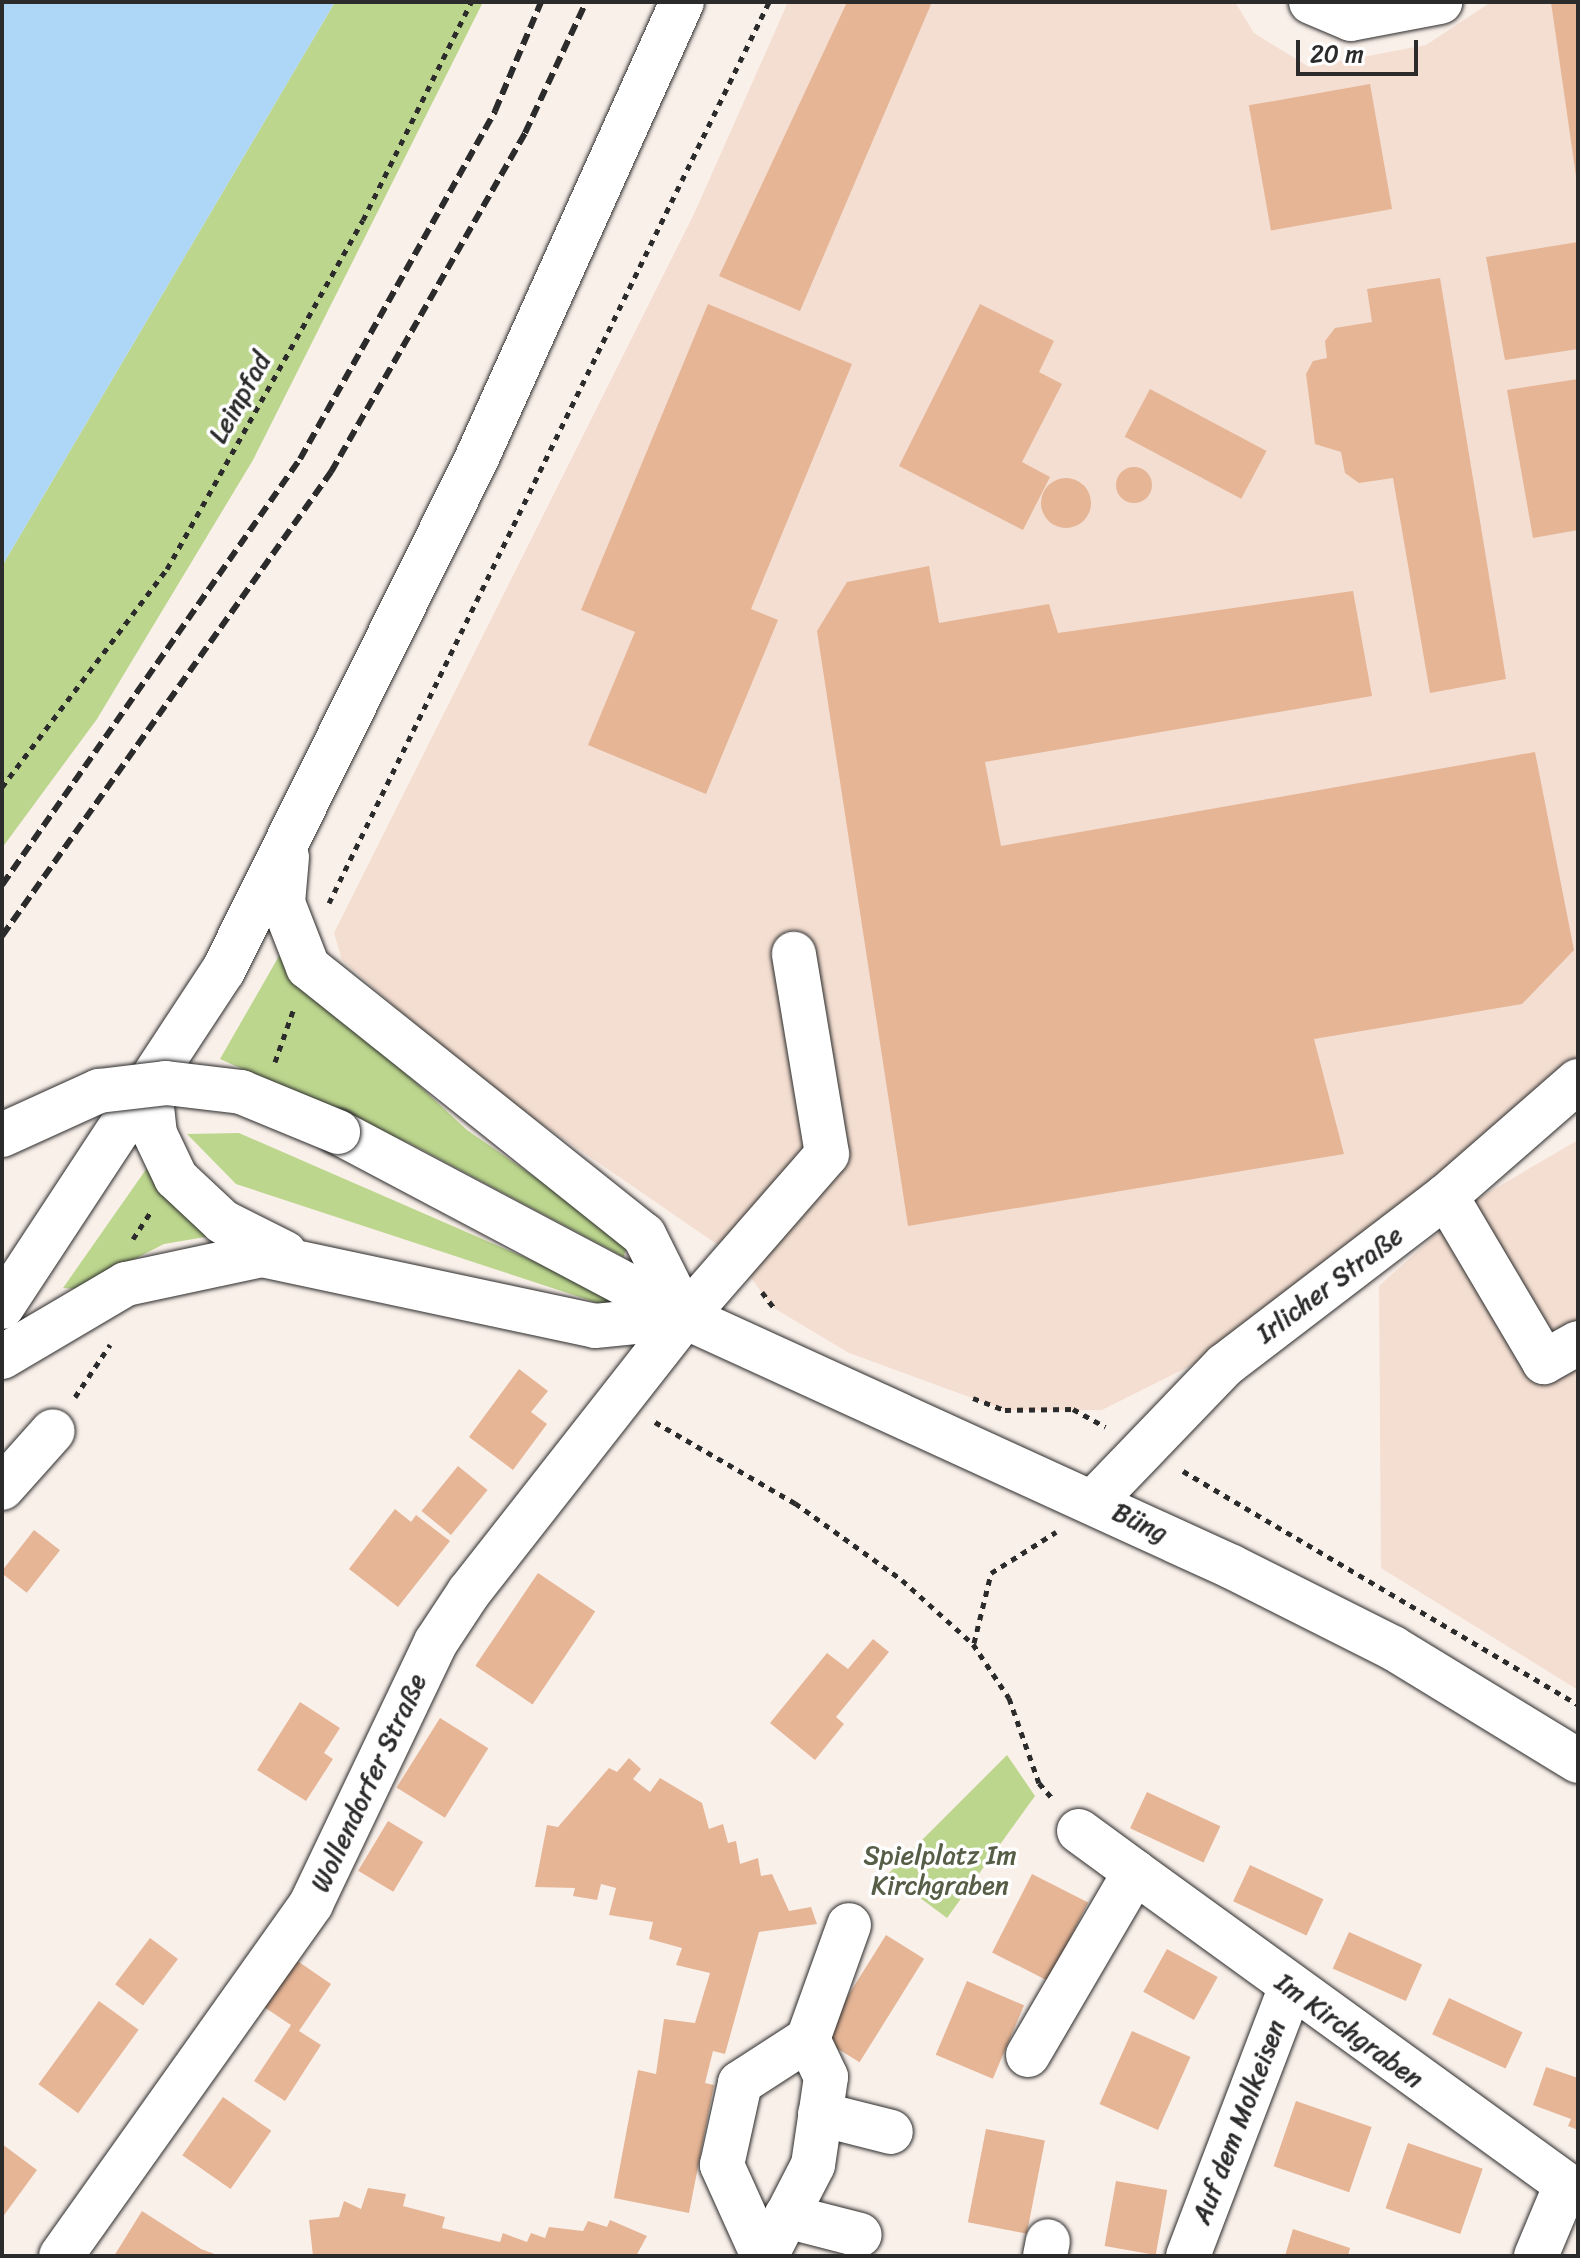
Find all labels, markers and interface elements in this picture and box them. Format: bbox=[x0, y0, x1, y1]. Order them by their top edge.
scale bar bbox=[1300, 24, 1422, 74]
text: 20 m bbox=[1310, 33, 1364, 75]
street label: Leinpfad bbox=[203, 347, 277, 449]
street label: Irlicher Straße bbox=[1250, 1220, 1410, 1350]
street label: Büng bbox=[1107, 1496, 1173, 1550]
street label: Wollendorfer Straße bbox=[305, 1669, 433, 1897]
park label: Spielplatz Im Kirchgraben bbox=[864, 1840, 1016, 1902]
street label: Im Kirchgraben bbox=[1269, 1967, 1429, 2095]
street label: Auf dem Molkeisen bbox=[1186, 2015, 1292, 2229]

